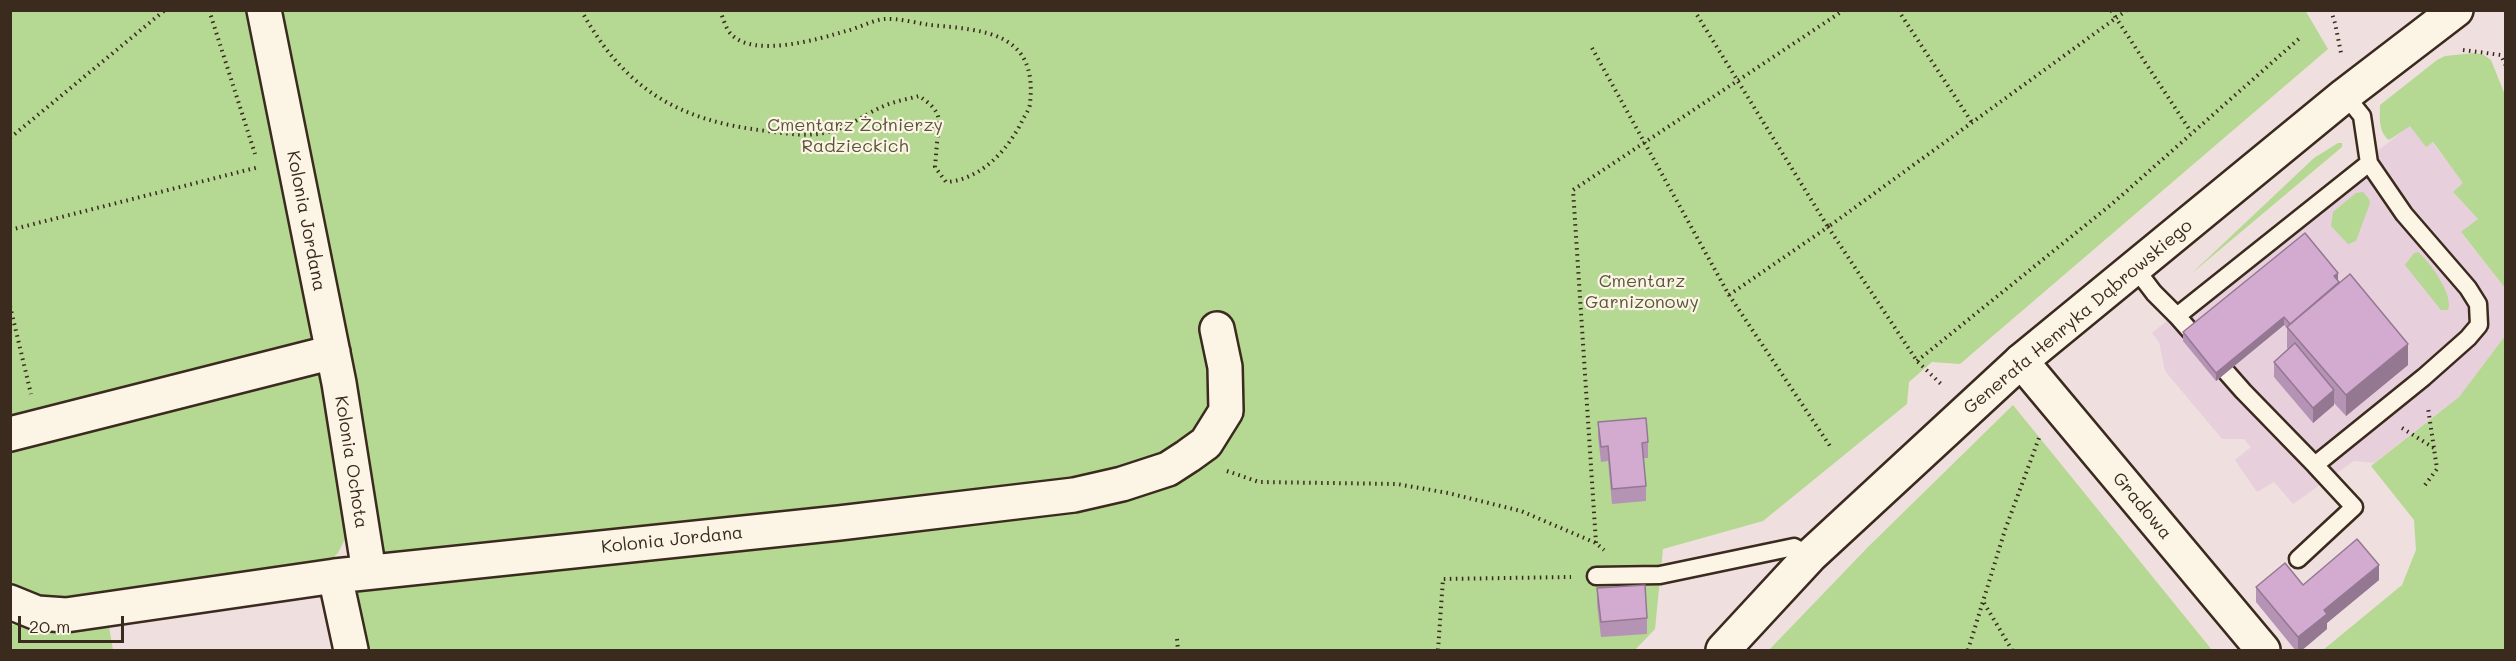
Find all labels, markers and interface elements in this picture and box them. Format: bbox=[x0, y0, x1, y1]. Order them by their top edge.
park label: Cmentarz Żołnierzy Radzieckich bbox=[767, 114, 943, 156]
street label: Kolonia Jordana bbox=[282, 149, 330, 293]
street label: Generała Henryka Dąbrowskiego bbox=[1959, 215, 2197, 419]
park label: Cmentarz Garnizonowy bbox=[1585, 270, 1699, 312]
street label: Kolonia Ochota bbox=[330, 394, 372, 530]
street label: Gradowa bbox=[2108, 468, 2176, 544]
street label: Kolonia Jordana bbox=[600, 522, 744, 558]
scale bar bbox=[21, 604, 128, 642]
text: 20 m bbox=[29, 614, 70, 638]

